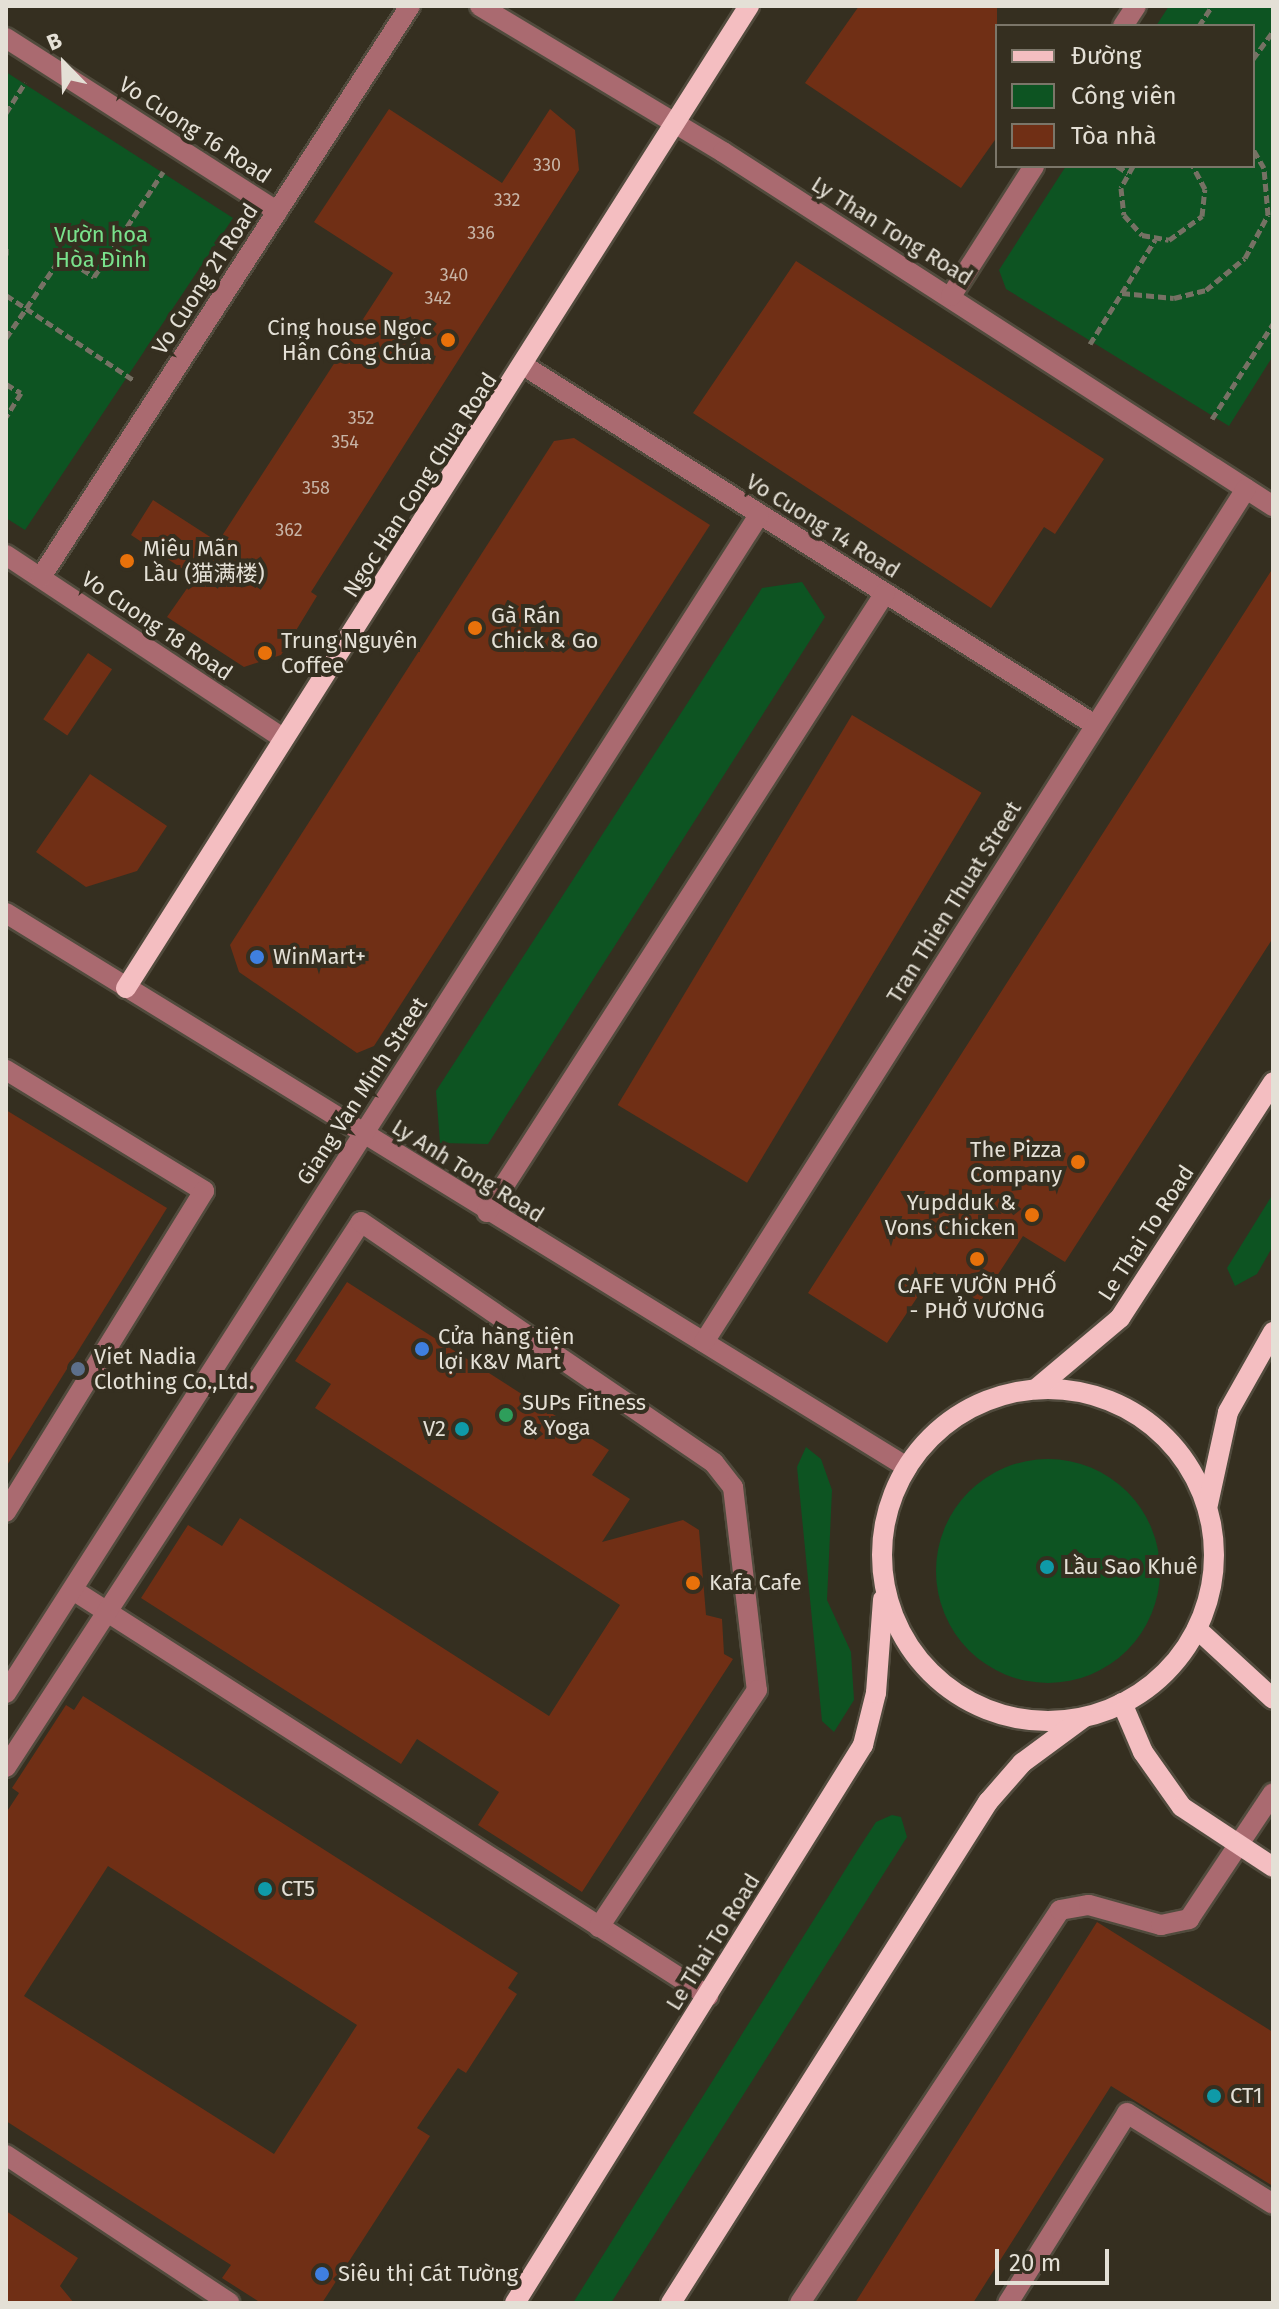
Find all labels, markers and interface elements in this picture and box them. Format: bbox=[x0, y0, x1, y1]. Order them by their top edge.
north arrow bbox=[24, 24, 104, 104]
legend bbox=[995, 24, 1255, 168]
text: B bbox=[43, 26, 66, 57]
text: Đường bbox=[1071, 42, 1142, 70]
street label: Vo Cuong 16 Road bbox=[114, 71, 276, 189]
text: Công viên bbox=[1071, 82, 1177, 110]
text: Tòa nhà bbox=[1071, 122, 1156, 150]
house number: 330 bbox=[533, 154, 561, 176]
street label: Ly Than Tong Road bbox=[807, 171, 977, 291]
house number: 332 bbox=[494, 189, 520, 211]
street label: Vo Cuong 21 Road bbox=[146, 199, 264, 359]
park label: Vườn hoa Hòa Đình bbox=[54, 221, 148, 272]
house number: 336 bbox=[467, 222, 495, 244]
house number: 340 bbox=[440, 264, 468, 286]
house number: 342 bbox=[424, 287, 452, 309]
place label: Cing house Ngọc Hân Công Chúa bbox=[267, 314, 432, 366]
marker: Cing house Ngọc Hân Công Chúa bbox=[439, 331, 457, 349]
street label: Ngoc Han Cong Chua Road bbox=[338, 368, 502, 602]
house number: 352 bbox=[348, 407, 374, 429]
house number: 354 bbox=[331, 431, 359, 453]
street label: Vo Cuong 14 Road bbox=[741, 468, 905, 584]
house number: 358 bbox=[302, 477, 330, 499]
house number: 362 bbox=[275, 519, 303, 541]
place label: Miêu Mãn Lầu (猫满楼) bbox=[143, 535, 265, 586]
marker: Miêu Mãn Lầu (猫满楼) bbox=[118, 552, 136, 570]
street label: Vo Cuong 18 Road bbox=[77, 566, 237, 686]
place label: Gà Rán Chick & Go bbox=[491, 602, 598, 654]
marker: Gà Rán Chick & Go bbox=[466, 619, 484, 637]
place label: Trung Nguyên Coffee bbox=[281, 627, 418, 678]
marker: Trung Nguyên Coffee bbox=[256, 644, 274, 662]
street label: Tran Thien Thuat Street bbox=[881, 796, 1027, 1008]
place label: WinMart+ bbox=[273, 944, 366, 970]
marker: WinMart+ bbox=[248, 948, 266, 966]
street label: Giang Van Minh Street bbox=[291, 992, 433, 1190]
street label: Ly Anh Tong Road bbox=[387, 1114, 549, 1228]
place label: The Pizza Company bbox=[970, 1136, 1062, 1188]
marker: The Pizza Company bbox=[1069, 1153, 1087, 1171]
street label: Le Thai To Road bbox=[1092, 1160, 1200, 1306]
place label: Yupdduk & Vons Chicken bbox=[885, 1189, 1016, 1240]
marker: Yupdduk & Vons Chicken bbox=[1023, 1206, 1041, 1224]
marker: CAFE VƯỜN PHỐ - PHỞ VƯƠNG bbox=[968, 1250, 986, 1268]
place label: CAFE VƯỜN PHỐ - PHỞ VƯƠNG bbox=[897, 1272, 1057, 1324]
place label: Cửa hàng tiện lợi K&V Mart bbox=[438, 1323, 575, 1374]
marker: Cửa hàng tiện lợi K&V Mart bbox=[413, 1340, 431, 1358]
place label: Viet Nadia Clothing Co.,Ltd. bbox=[94, 1343, 254, 1394]
marker: Viet Nadia Clothing Co.,Ltd. bbox=[69, 1360, 87, 1378]
place label: SUPs Fitness & Yoga bbox=[522, 1389, 646, 1440]
marker: SUPs Fitness & Yoga bbox=[497, 1406, 515, 1424]
place label: V2 bbox=[423, 1416, 446, 1442]
marker: V2 bbox=[453, 1420, 471, 1438]
place label: Lầu Sao Khuê bbox=[1063, 1554, 1198, 1580]
marker: Lầu Sao Khuê bbox=[1038, 1558, 1056, 1576]
place label: Kafa Cafe bbox=[709, 1570, 802, 1596]
marker: Kafa Cafe bbox=[684, 1574, 702, 1592]
street label: Le Thai To Road bbox=[660, 1869, 766, 2015]
place label: CT5 bbox=[281, 1876, 315, 1902]
marker: CT5 bbox=[256, 1880, 274, 1898]
place label: CT1 bbox=[1230, 2083, 1263, 2109]
marker: CT1 bbox=[1205, 2087, 1223, 2105]
scale bar bbox=[999, 2233, 1113, 2283]
text: 20 m bbox=[1009, 2249, 1061, 2277]
place label: Siêu thị Cát Tường bbox=[338, 2261, 518, 2287]
marker: Siêu thị Cát Tường bbox=[313, 2265, 331, 2283]

